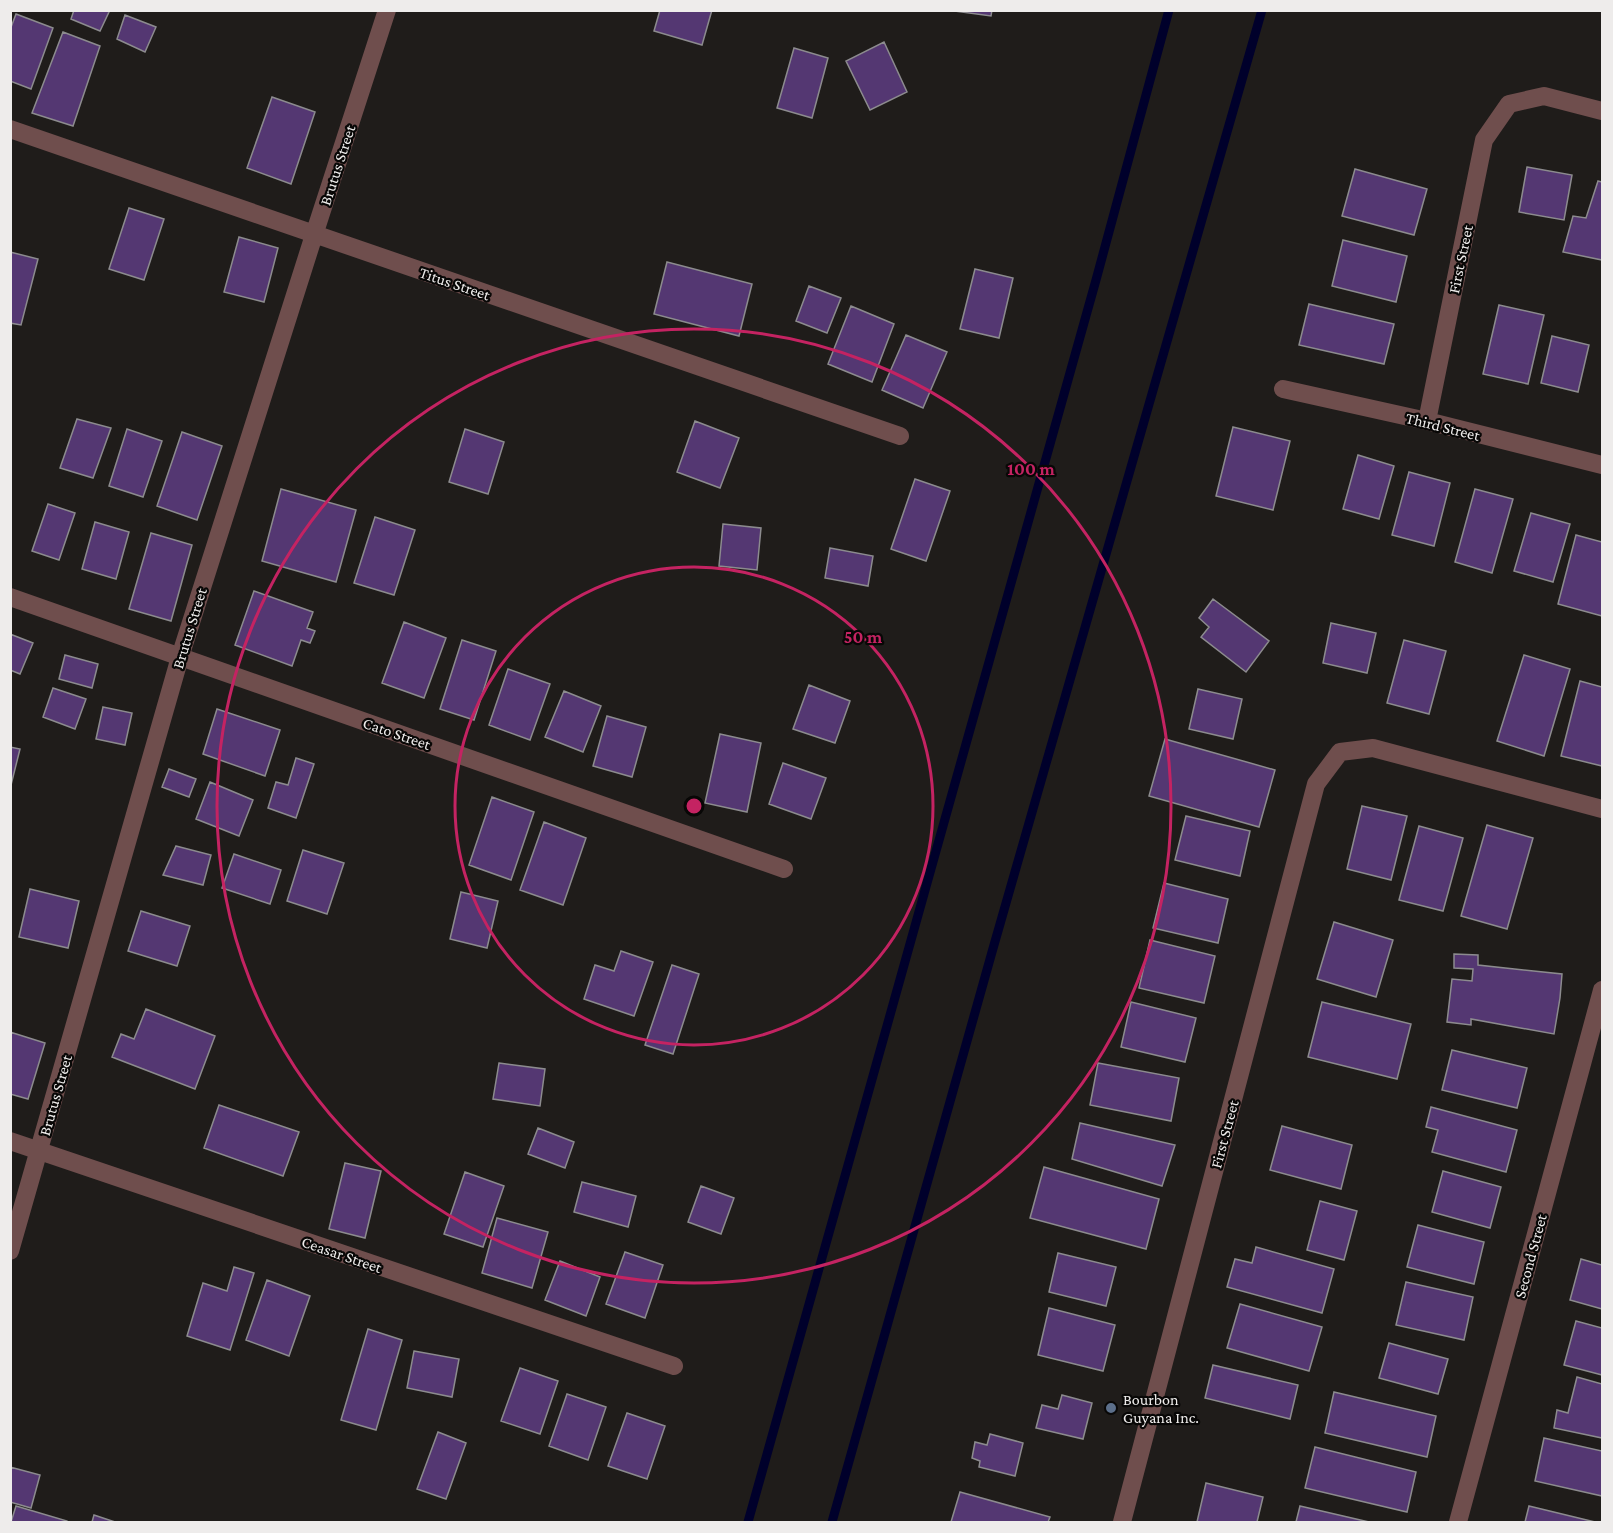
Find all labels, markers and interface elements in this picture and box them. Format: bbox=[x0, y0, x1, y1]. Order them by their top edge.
street label: Brutus Street bbox=[316, 122, 359, 207]
street label: First Street bbox=[1445, 223, 1476, 295]
street label: Titus Street bbox=[417, 263, 493, 304]
street label: Third Street bbox=[1404, 409, 1482, 444]
text: 100 m bbox=[1007, 459, 1055, 479]
street label: Brutus Street bbox=[169, 585, 210, 671]
text: 50 m bbox=[844, 627, 883, 647]
street label: Cato Street bbox=[361, 714, 434, 753]
centre of rings bbox=[684, 796, 704, 816]
street label: Brutus Street bbox=[36, 1052, 75, 1138]
street label: First Street bbox=[1207, 1098, 1242, 1170]
street label: Second Street bbox=[1511, 1211, 1550, 1300]
street label: Ceasar Street bbox=[300, 1233, 385, 1276]
place label: Bourbon Guyana Inc. bbox=[1123, 1391, 1199, 1427]
marker: Bourbon Guyana Inc. bbox=[1104, 1401, 1118, 1415]

